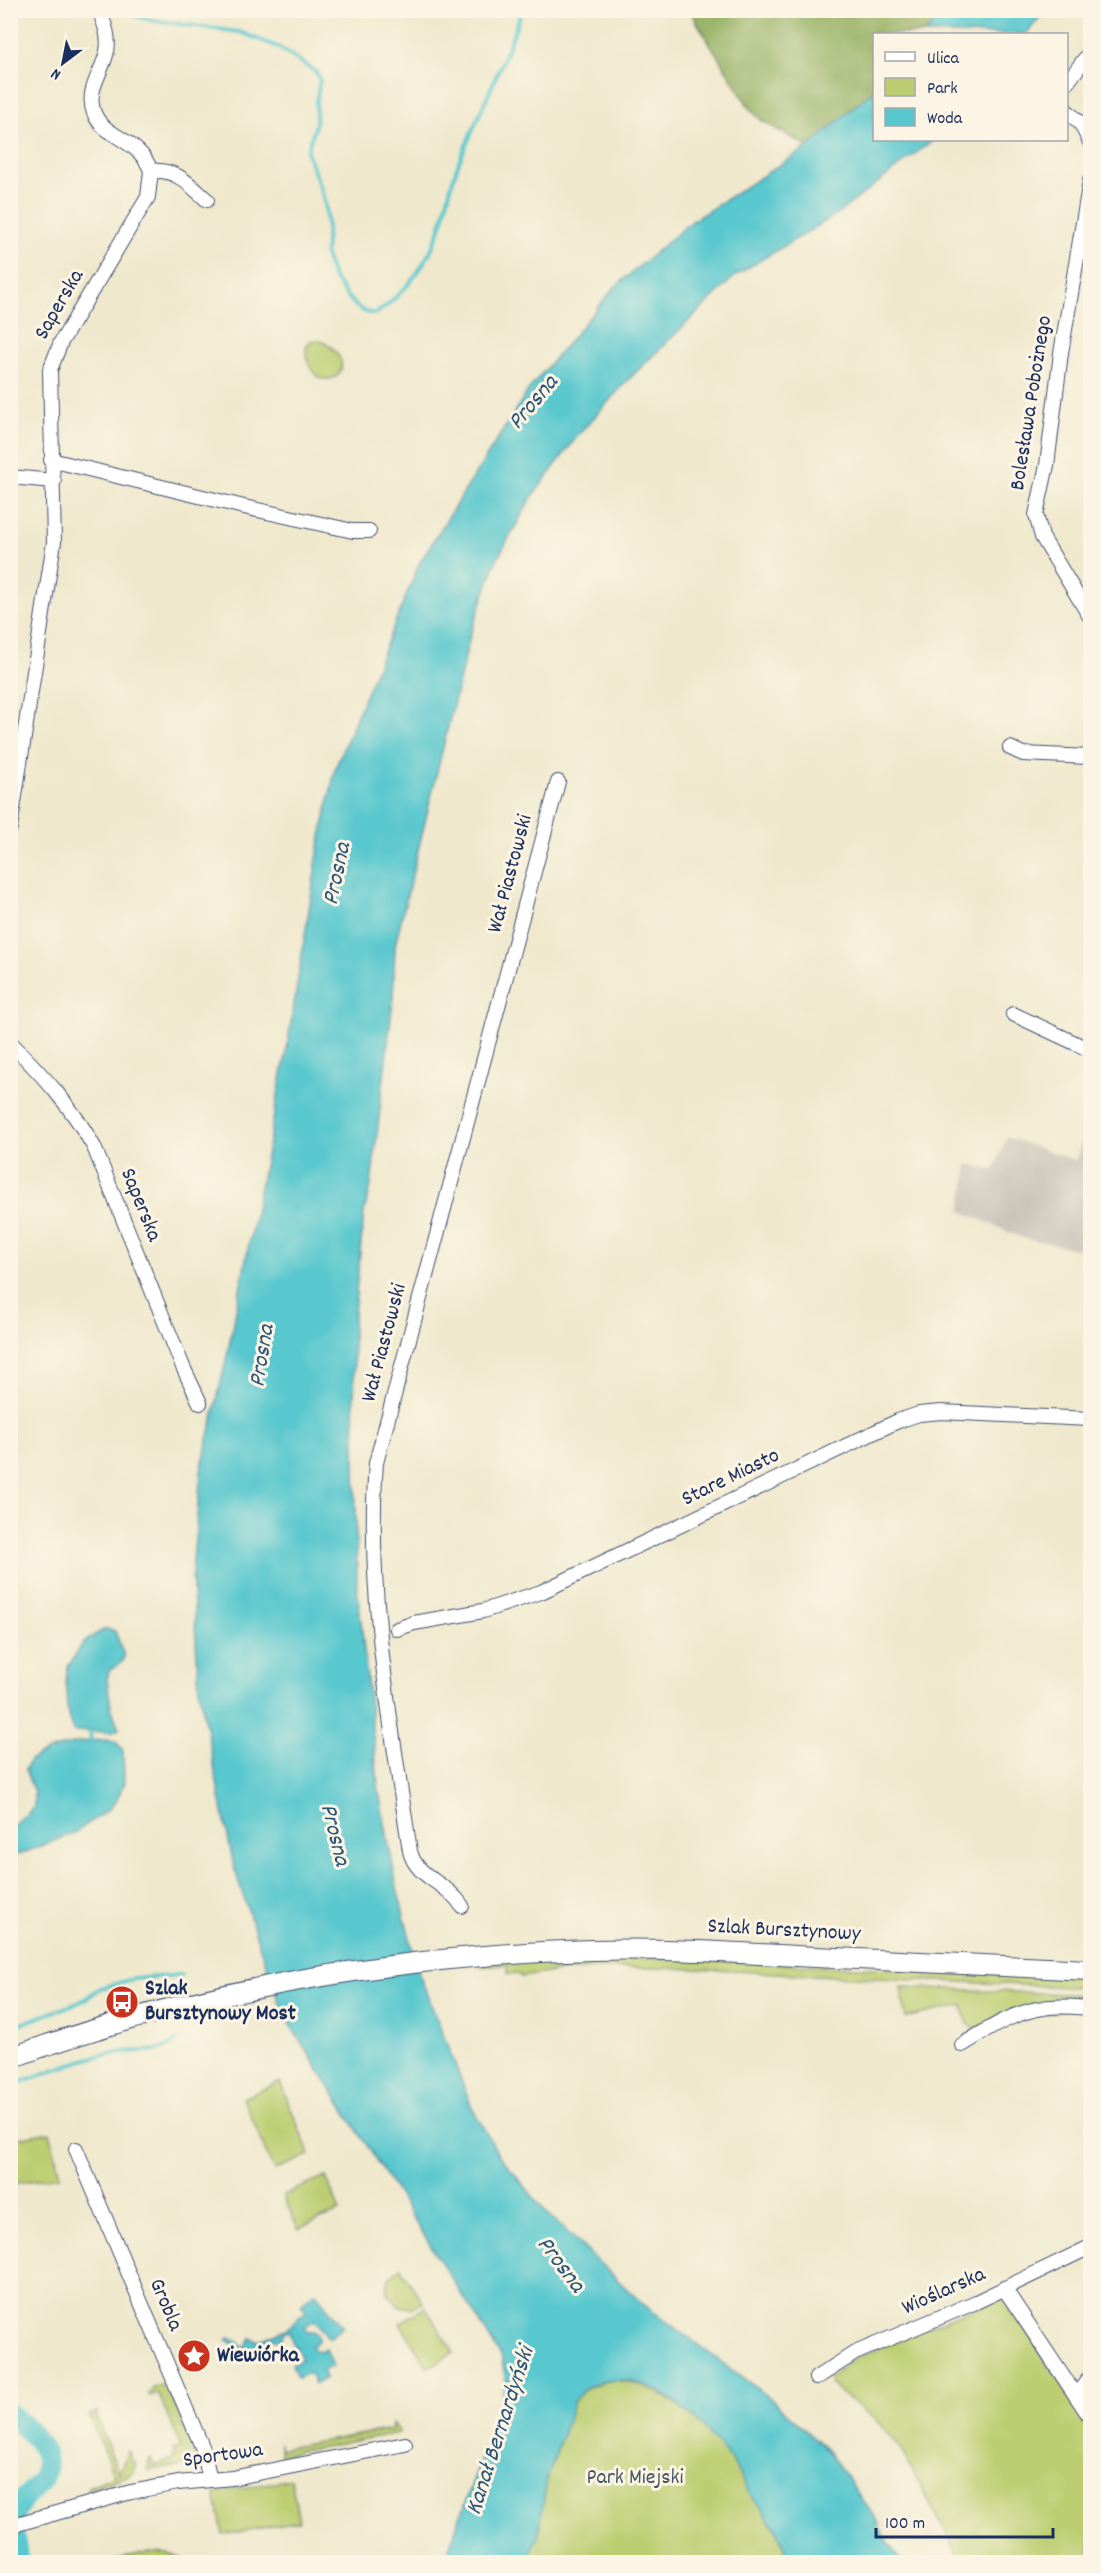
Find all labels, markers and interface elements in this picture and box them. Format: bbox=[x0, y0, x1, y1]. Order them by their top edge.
north arrow bbox=[33, 33, 93, 93]
legend bbox=[873, 33, 1068, 141]
text: Ulica bbox=[927, 47, 959, 72]
text: N bbox=[47, 62, 66, 85]
text: Park bbox=[927, 77, 958, 102]
text: Woda bbox=[927, 107, 963, 132]
street label: Saperska bbox=[27, 263, 93, 346]
street label: Bolesława Pobożnego bbox=[1003, 313, 1061, 493]
water label: Prosna bbox=[501, 367, 568, 438]
street label: Wał Piastowski bbox=[480, 811, 542, 937]
water label: Prosna bbox=[315, 838, 362, 908]
street label: Saperska bbox=[111, 1164, 169, 1247]
street label: Wał Piastowski bbox=[354, 1280, 416, 1406]
water label: Prosna bbox=[241, 1321, 285, 1390]
street label: Stare Miasto bbox=[677, 1441, 785, 1515]
water label: Prosna bbox=[310, 1800, 359, 1871]
street label: Szlak Bursztynowy bbox=[707, 1912, 863, 1951]
place label: Szlak Bursztynowy Most bbox=[145, 1974, 297, 2030]
bus stop icon: Szlak Bursztynowy Most bbox=[104, 1984, 140, 2020]
water label: Prosna bbox=[527, 2230, 594, 2302]
street label: Wioślarska bbox=[897, 2260, 991, 2324]
street label: Grobla bbox=[140, 2274, 190, 2337]
place icon: Wiewiórka bbox=[176, 2338, 212, 2374]
water label: Kanał Bernardyński bbox=[458, 2339, 545, 2519]
place label: Wiewiórka bbox=[217, 2341, 300, 2372]
street label: Sportowa bbox=[181, 2435, 266, 2477]
park label: Park Miejski bbox=[586, 2463, 684, 2494]
scale bar bbox=[876, 2501, 1053, 2539]
text: 100 m bbox=[885, 2512, 925, 2537]

